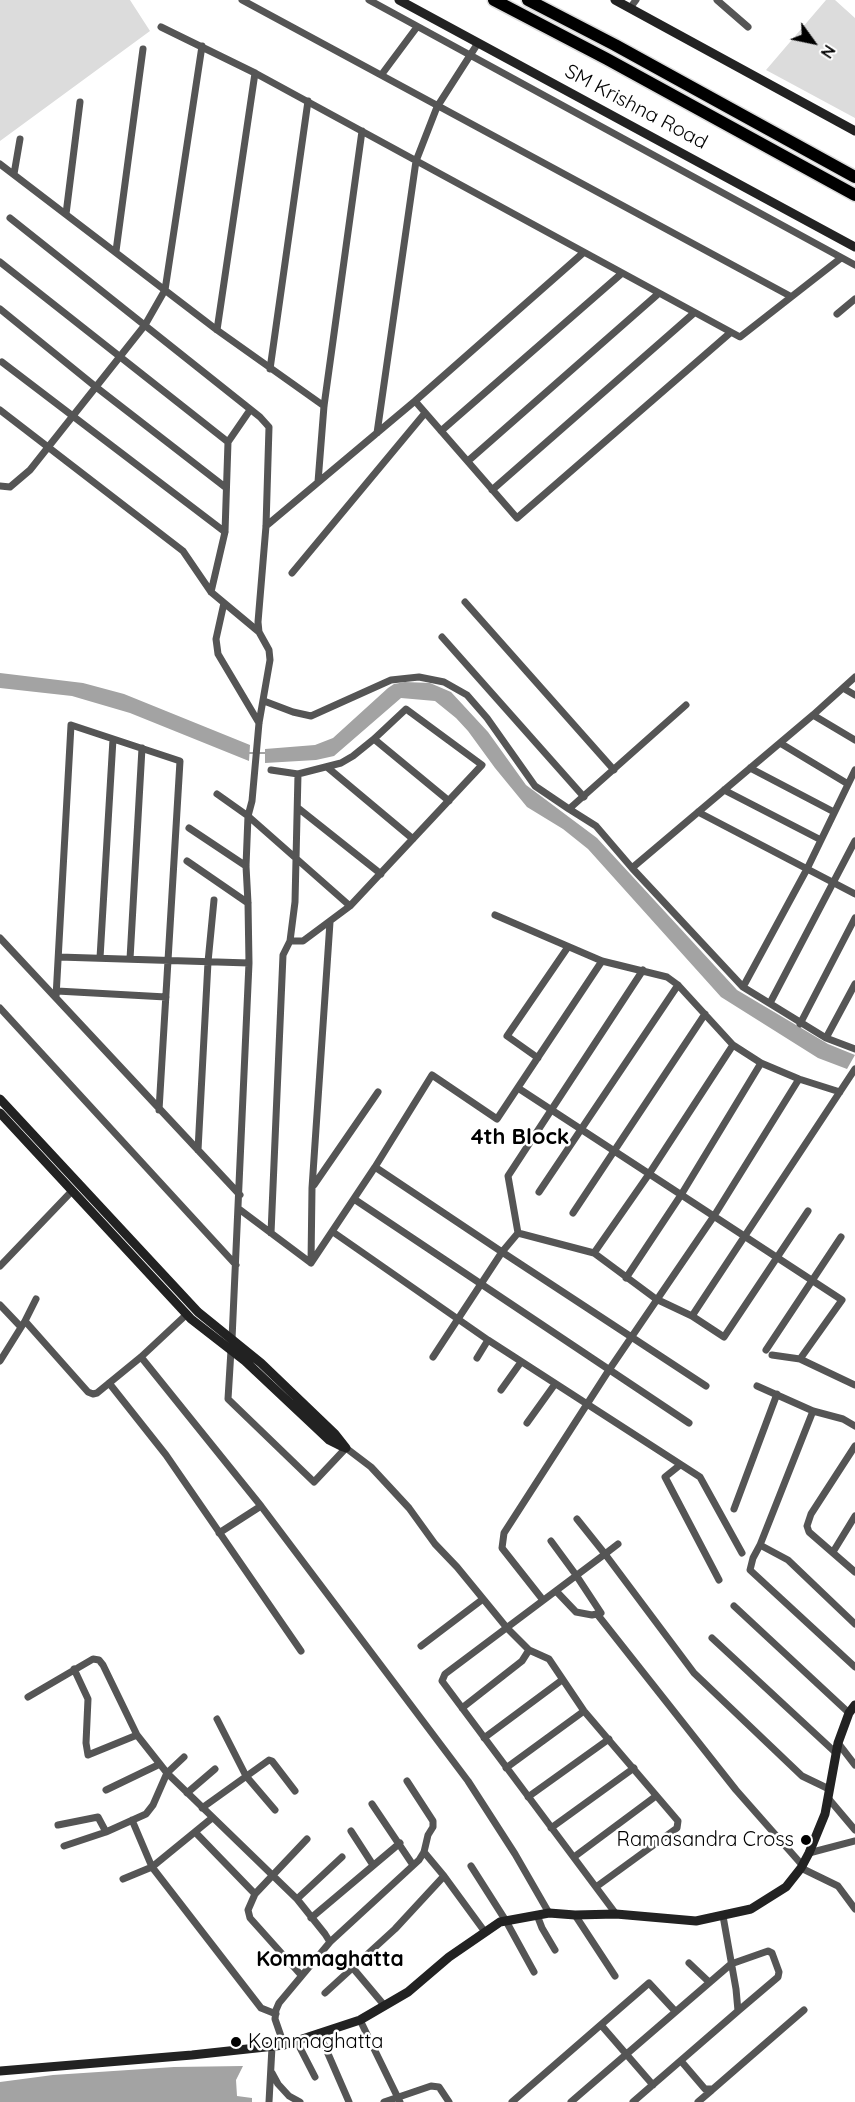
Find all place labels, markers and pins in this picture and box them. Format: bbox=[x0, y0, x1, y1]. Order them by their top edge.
place label: Ramasandra Cross bbox=[617, 1828, 794, 1852]
marker: Ramasandra Cross bbox=[799, 1833, 813, 1847]
place label: Kommaghatta bbox=[248, 2030, 383, 2054]
marker: Kommaghatta bbox=[229, 2035, 243, 2049]

